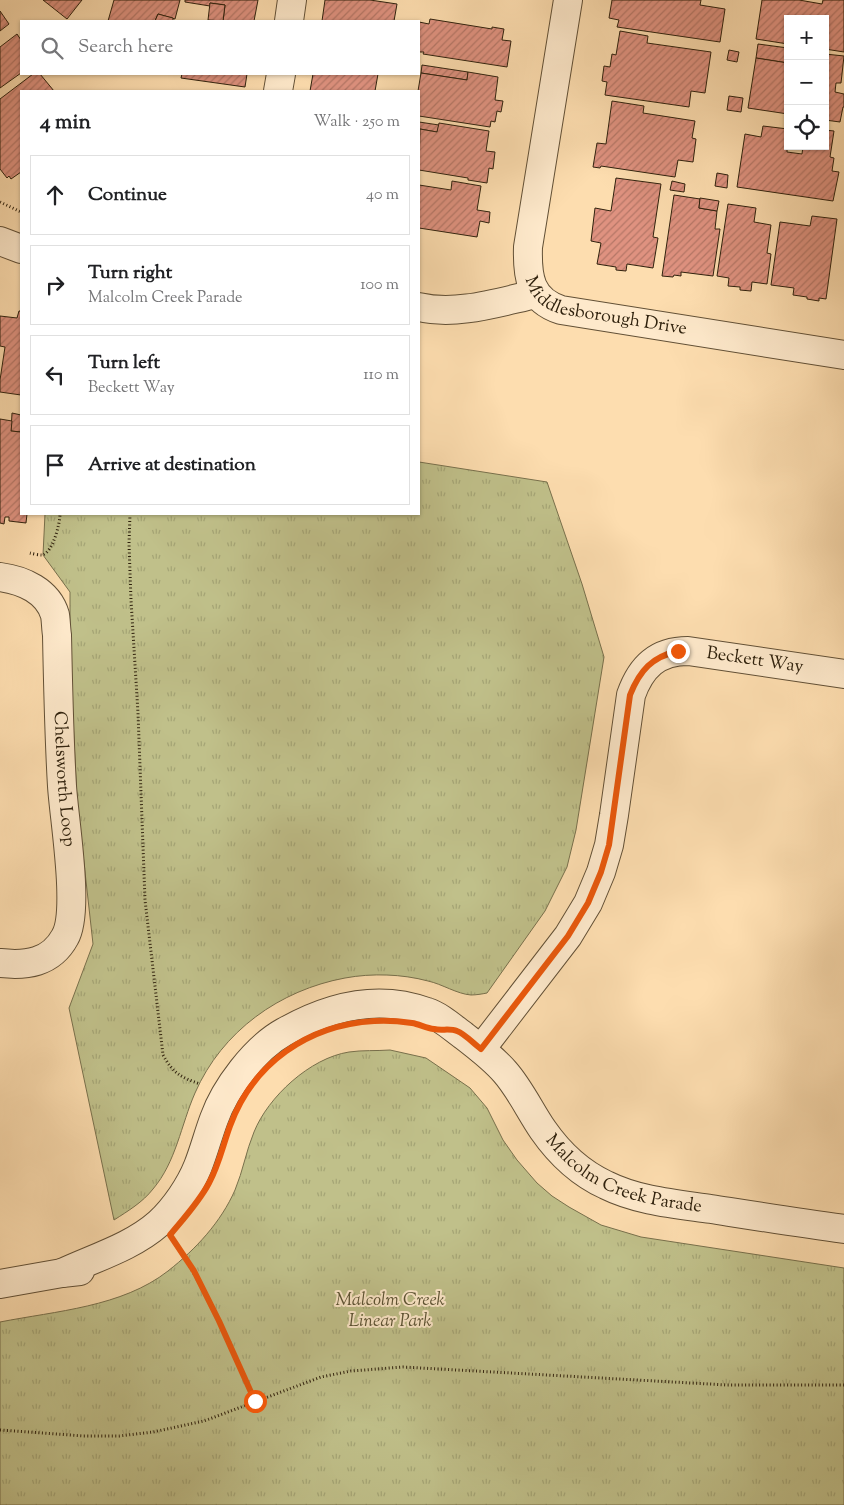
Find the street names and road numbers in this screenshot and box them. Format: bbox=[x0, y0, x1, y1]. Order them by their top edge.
street label: Middlesborough Drive bbox=[517, 273, 689, 343]
street label: Beckett Way bbox=[705, 641, 805, 681]
street label: Chelsworth Loop bbox=[46, 711, 81, 848]
street label: Malcolm Creek Parade bbox=[538, 1129, 703, 1221]

